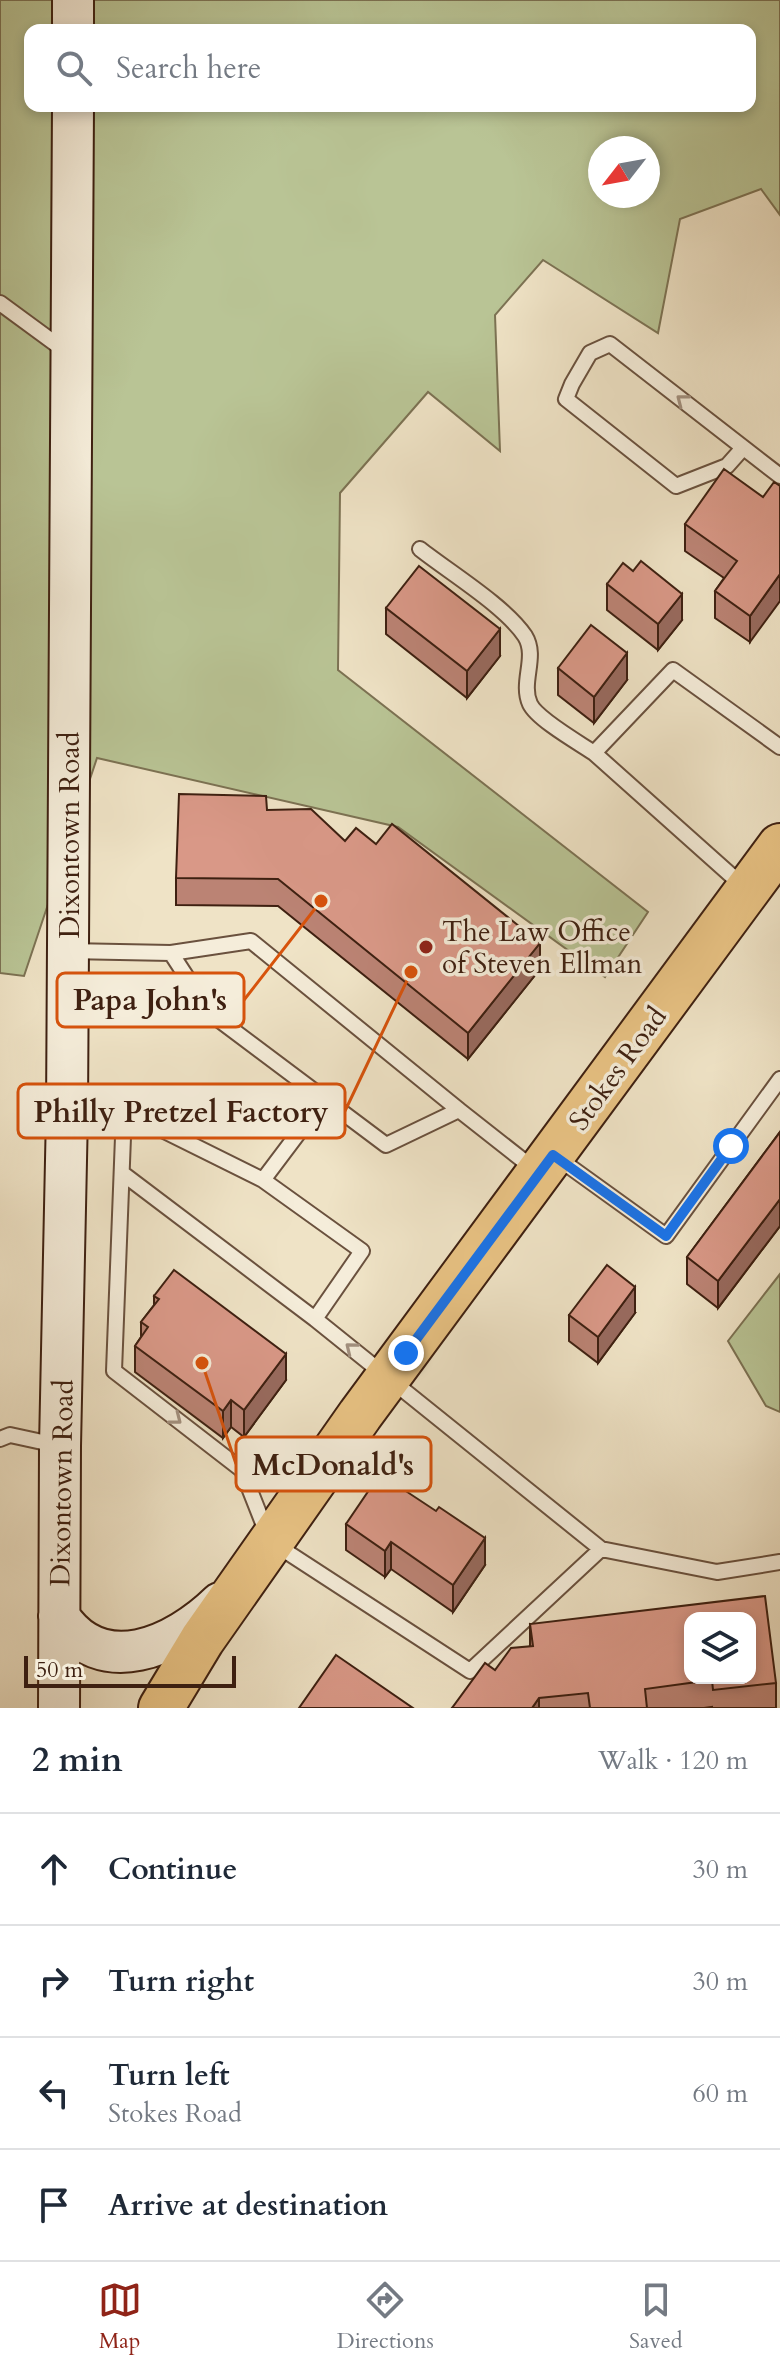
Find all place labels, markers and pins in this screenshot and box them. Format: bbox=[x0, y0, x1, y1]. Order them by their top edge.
place label: The Law Office of Steven Ellman bbox=[442, 913, 642, 983]
marker: The Law Office of Steven Ellman bbox=[417, 938, 435, 956]
callout: Papa John's bbox=[57, 973, 244, 1027]
callout: Philly Pretzel Factory bbox=[18, 1084, 345, 1138]
callout: McDonald's bbox=[236, 1437, 431, 1491]

